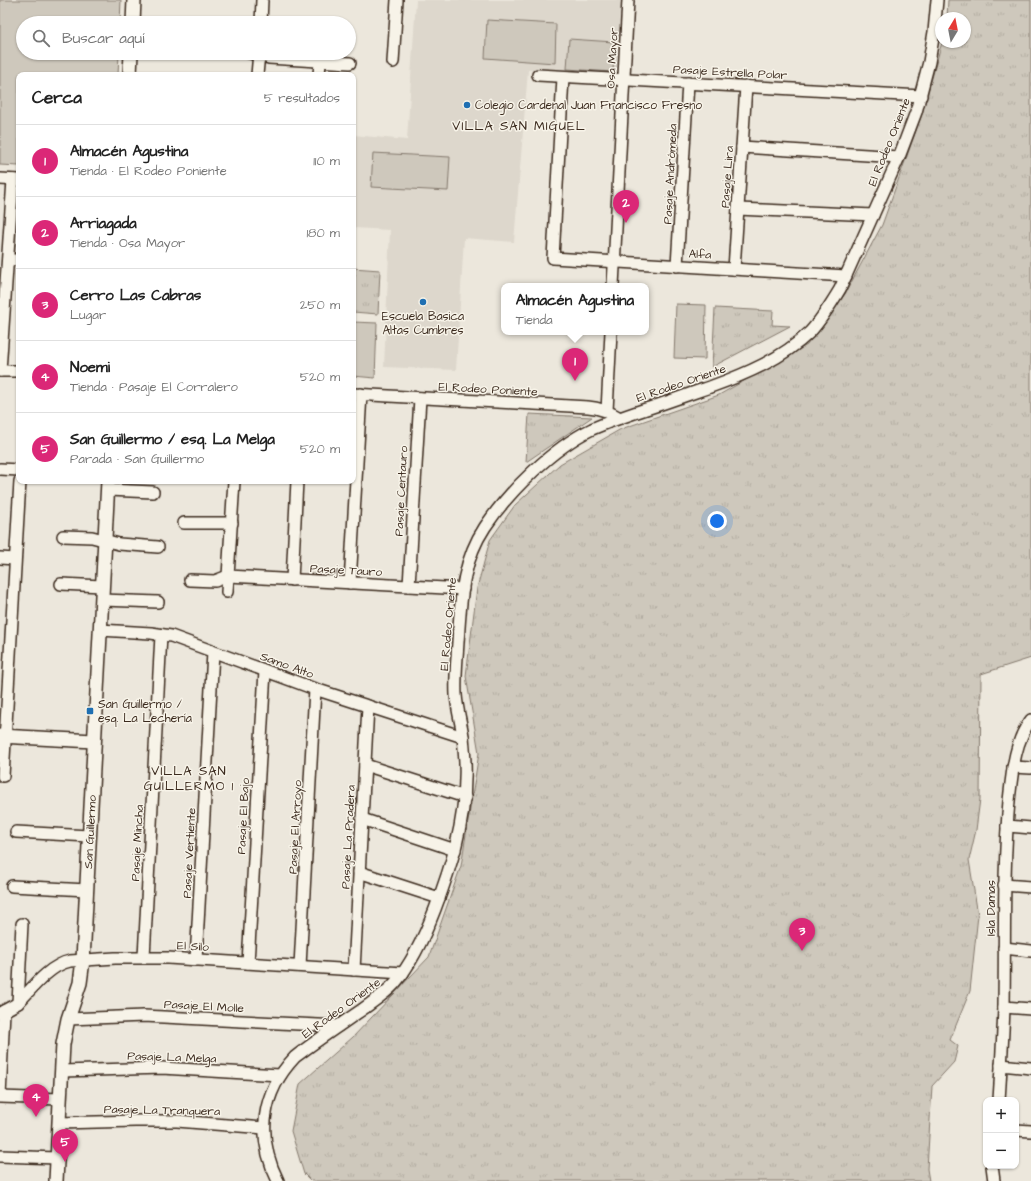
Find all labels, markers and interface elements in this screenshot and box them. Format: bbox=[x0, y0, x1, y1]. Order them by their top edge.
north arrow bbox=[935, 12, 971, 48]
search box bbox=[16, 16, 356, 60]
icon: search bbox=[30, 27, 52, 49]
street label: Osa Mayor bbox=[602, 27, 624, 89]
text: Buscar aquí bbox=[62, 28, 144, 49]
street label: Pasaje Estrella Polar bbox=[673, 61, 788, 84]
text: Cerca bbox=[32, 86, 82, 110]
text: 5 resultados bbox=[264, 89, 340, 107]
street label: El Rodeo Oriente bbox=[864, 95, 915, 189]
place label: Colegio Cardenal Juan Francisco Fresno bbox=[475, 97, 702, 115]
marker: Colegio Cardenal Juan Francisco Fresno bbox=[462, 100, 472, 110]
district label: VILLA SAN MIGUEL bbox=[452, 117, 586, 135]
street label: Pasaje Andrómeda bbox=[659, 123, 682, 225]
text: Almacén Agustina bbox=[70, 141, 188, 162]
street label: Pasaje Lira bbox=[717, 145, 738, 209]
text: 1 bbox=[44, 152, 46, 170]
text: 110 m bbox=[313, 152, 340, 170]
text: Tienda · El Rodeo Poniente bbox=[70, 162, 227, 180]
pin: 2 bbox=[613, 190, 639, 223]
text: Arriagada bbox=[70, 213, 137, 234]
text: 2 bbox=[41, 224, 49, 242]
text: 180 m bbox=[306, 224, 340, 242]
text: Tienda · Osa Mayor bbox=[70, 234, 185, 252]
street label: Alfa bbox=[688, 245, 712, 264]
popup bbox=[501, 283, 649, 335]
text: Cerro Las Cabras bbox=[70, 285, 201, 306]
text: Almacén Agustina bbox=[516, 290, 634, 311]
text: 3 bbox=[42, 296, 48, 314]
text: 250 m bbox=[300, 296, 340, 314]
marker: Escuela Basica Altas Cumbres bbox=[418, 297, 428, 307]
text: Lugar bbox=[70, 306, 106, 324]
place label: Escuela Basica Altas Cumbres bbox=[382, 308, 464, 339]
text: Tienda bbox=[516, 311, 553, 329]
pin: 1 bbox=[562, 348, 588, 381]
text: Noemi bbox=[70, 357, 110, 378]
street label: El Rodeo Oriente bbox=[634, 360, 729, 407]
text: 4 bbox=[41, 368, 49, 386]
text: 520 m bbox=[300, 368, 340, 386]
text: Tienda · Pasaje El Corralero bbox=[70, 378, 238, 396]
street label: El Rodeo Poniente bbox=[438, 378, 539, 401]
text: San Guillermo / esq. La Melga bbox=[70, 429, 275, 450]
text: 5 bbox=[40, 440, 50, 458]
text: 520 m bbox=[300, 440, 340, 458]
street label: Pasaje Centauro bbox=[391, 445, 412, 537]
text: Parada · San Guillermo bbox=[70, 450, 204, 468]
your location bbox=[707, 511, 727, 531]
street label: Pasaje Tauro bbox=[309, 560, 383, 581]
street label: El Rodeo Oriente bbox=[436, 576, 461, 671]
street label: Samo Alto bbox=[258, 648, 316, 683]
place label: San Guillermo / esq. La Lechería bbox=[98, 696, 192, 727]
marker: San Guillermo / esq. La Lechería bbox=[85, 706, 95, 716]
district label: VILLA SAN GUILLERMO 1 bbox=[144, 762, 234, 795]
street label: Pasaje El Bajo bbox=[233, 777, 254, 855]
street label: Pasaje El Arroyo bbox=[285, 779, 307, 875]
street label: Pasaje La Pradera bbox=[337, 785, 360, 890]
street label: San Guillermo bbox=[80, 794, 101, 869]
street label: Pasaje Mincha bbox=[127, 804, 148, 882]
street label: Pasaje Vertiente bbox=[179, 807, 200, 899]
street label: Isla Damas bbox=[983, 880, 1000, 936]
pin: 3 bbox=[789, 918, 815, 951]
street label: El Silo bbox=[177, 937, 210, 956]
street label: El Rodeo Oriente bbox=[298, 974, 385, 1043]
street label: Pasaje El Molle bbox=[164, 996, 245, 1017]
street label: Pasaje La Melga bbox=[127, 1047, 217, 1069]
pin: 4 bbox=[23, 1084, 49, 1117]
map controls bbox=[983, 1097, 1019, 1169]
button: + bbox=[983, 1097, 1019, 1133]
street label: Pasaje La Tranquera bbox=[104, 1101, 220, 1120]
pin: 5 bbox=[52, 1129, 78, 1162]
button: − bbox=[983, 1133, 1019, 1169]

